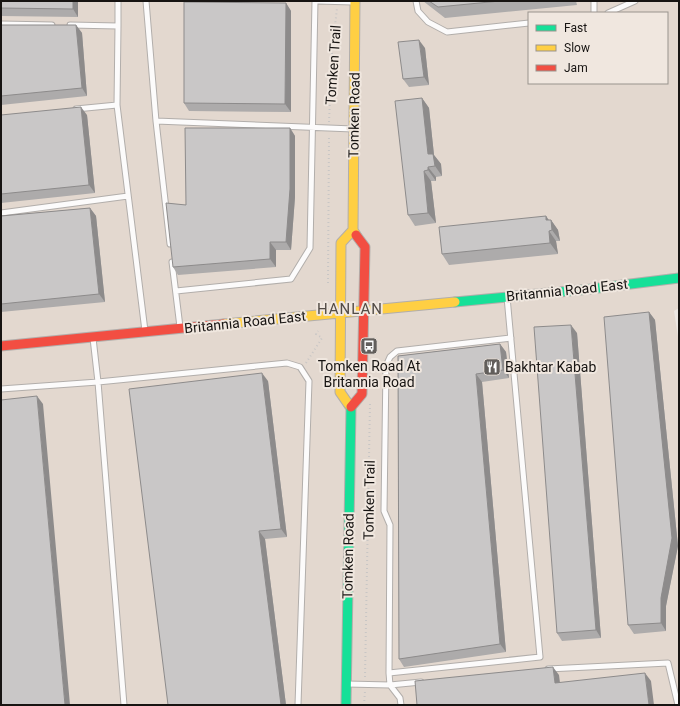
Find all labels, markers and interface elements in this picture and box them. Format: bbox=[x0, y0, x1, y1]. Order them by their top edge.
legend bbox=[528, 12, 668, 84]
text: Fast bbox=[564, 21, 587, 35]
street label: Tomken Trail bbox=[322, 25, 344, 105]
text: Slow bbox=[564, 41, 590, 55]
text: Jam bbox=[564, 61, 588, 75]
street label: Tomken Road bbox=[345, 72, 363, 158]
street label: Britannia Road East bbox=[505, 276, 629, 304]
district label: HANLAN bbox=[317, 300, 383, 318]
street label: Britannia Road East bbox=[183, 308, 307, 336]
bus stop icon: Tomken Road At Britannia Road bbox=[359, 336, 379, 356]
restaurant icon: Bakhtar Kabab bbox=[482, 357, 502, 377]
place label: Tomken Road At Britannia Road bbox=[318, 358, 421, 390]
place label: Bakhtar Kabab bbox=[505, 359, 596, 375]
street label: Tomken Trail bbox=[360, 460, 378, 540]
street label: Tomken Road bbox=[339, 513, 357, 599]

